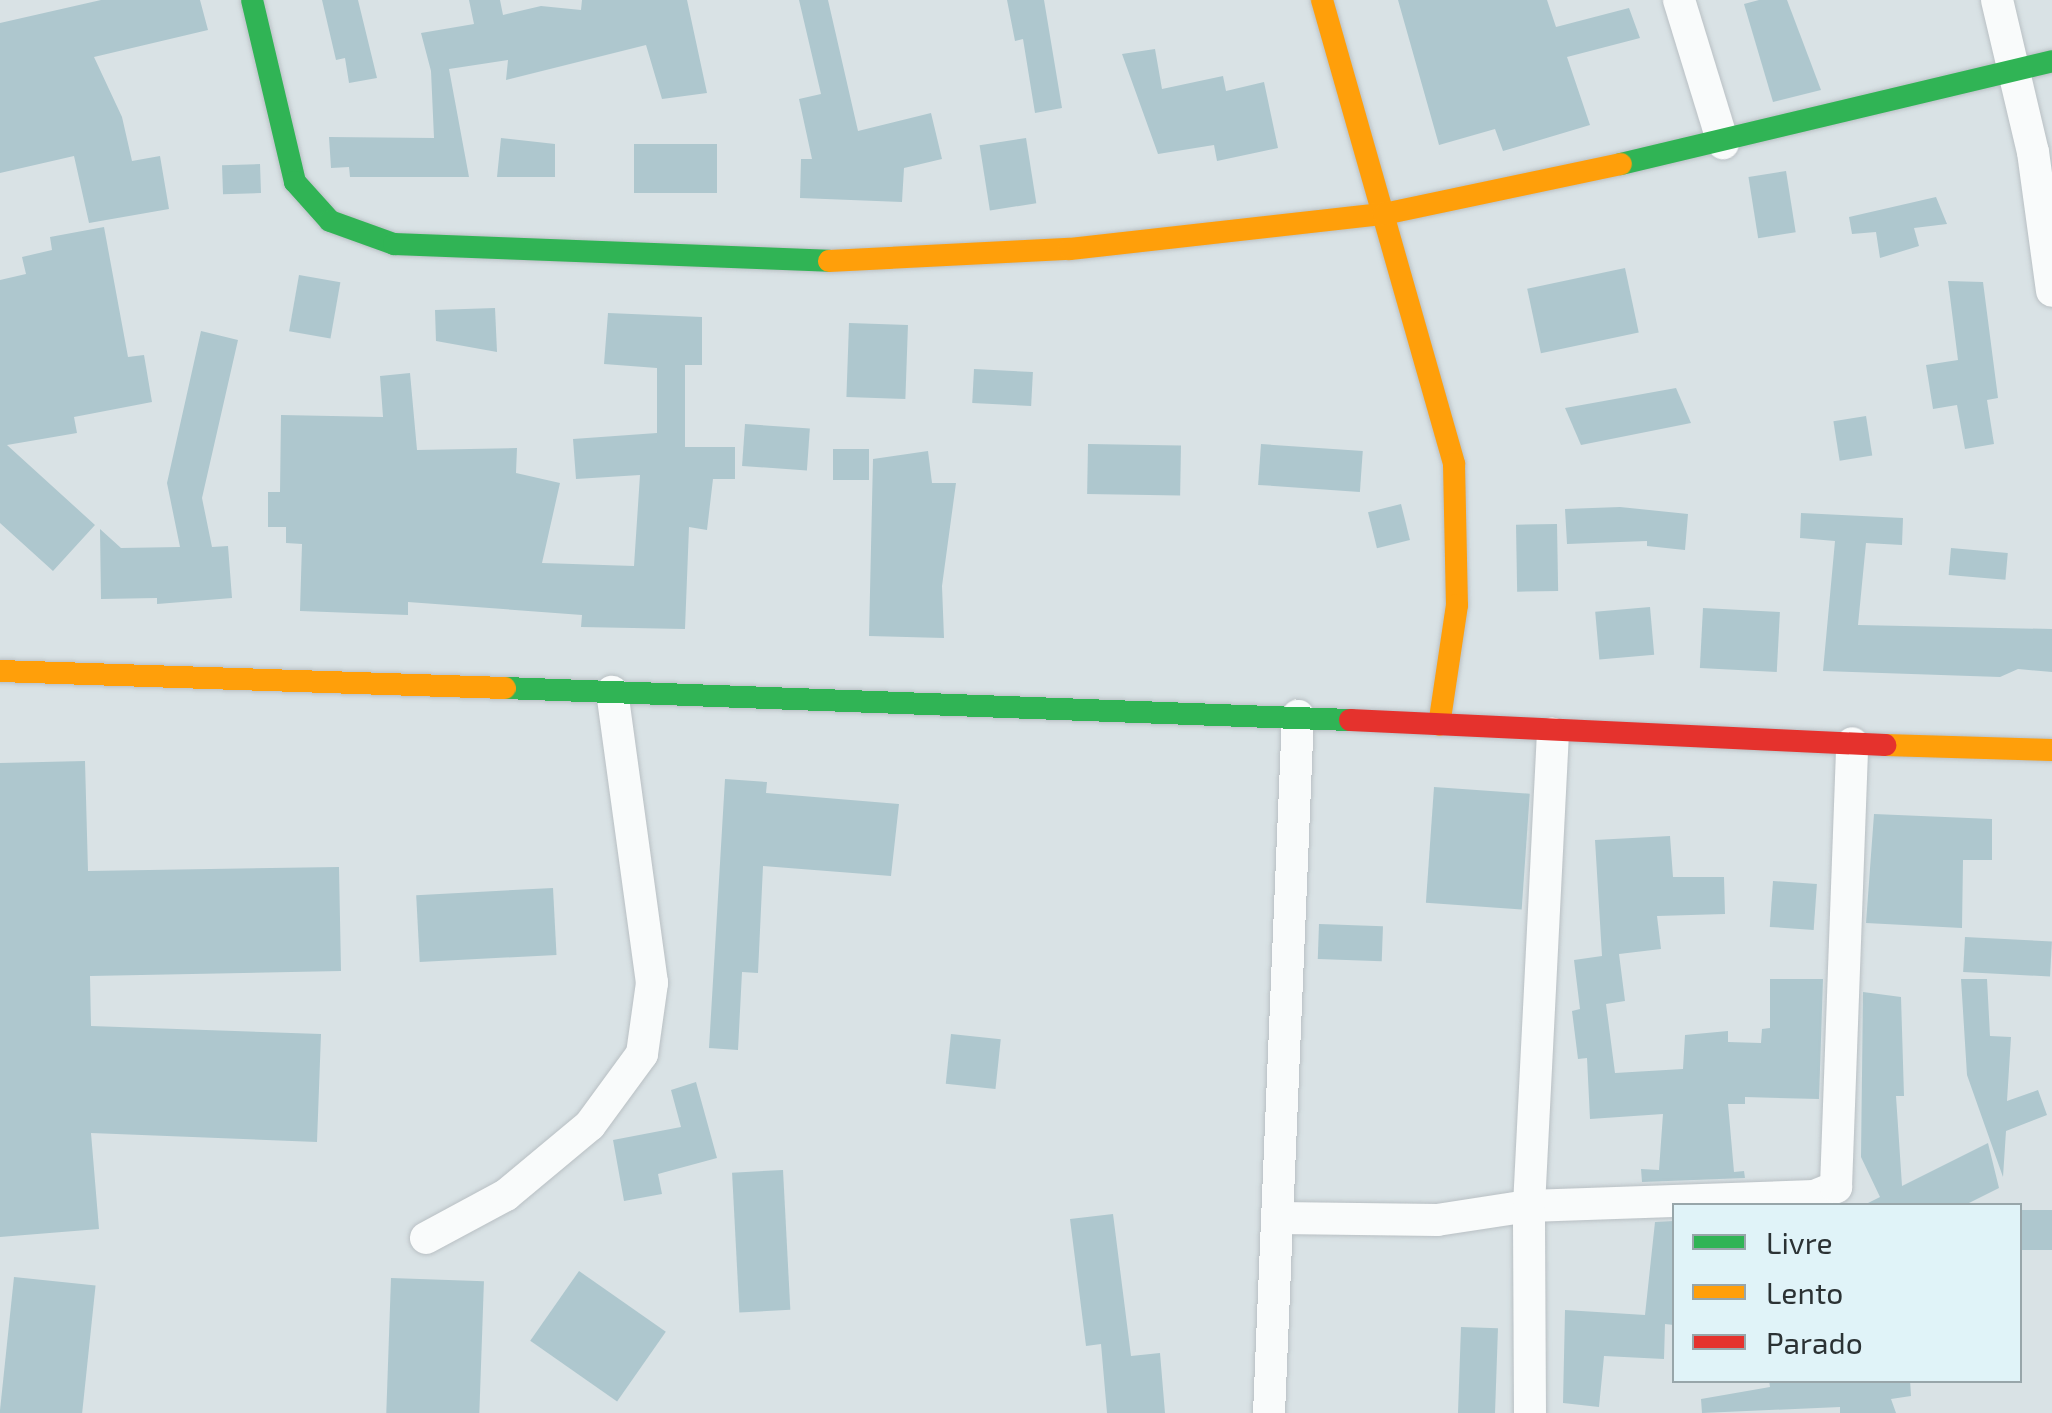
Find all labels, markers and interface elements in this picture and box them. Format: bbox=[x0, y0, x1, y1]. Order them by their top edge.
legend bbox=[1672, 1203, 2022, 1383]
text: Livre bbox=[1766, 1224, 1833, 1260]
text: Lento bbox=[1766, 1274, 1843, 1310]
text: Parado bbox=[1766, 1324, 1863, 1360]

